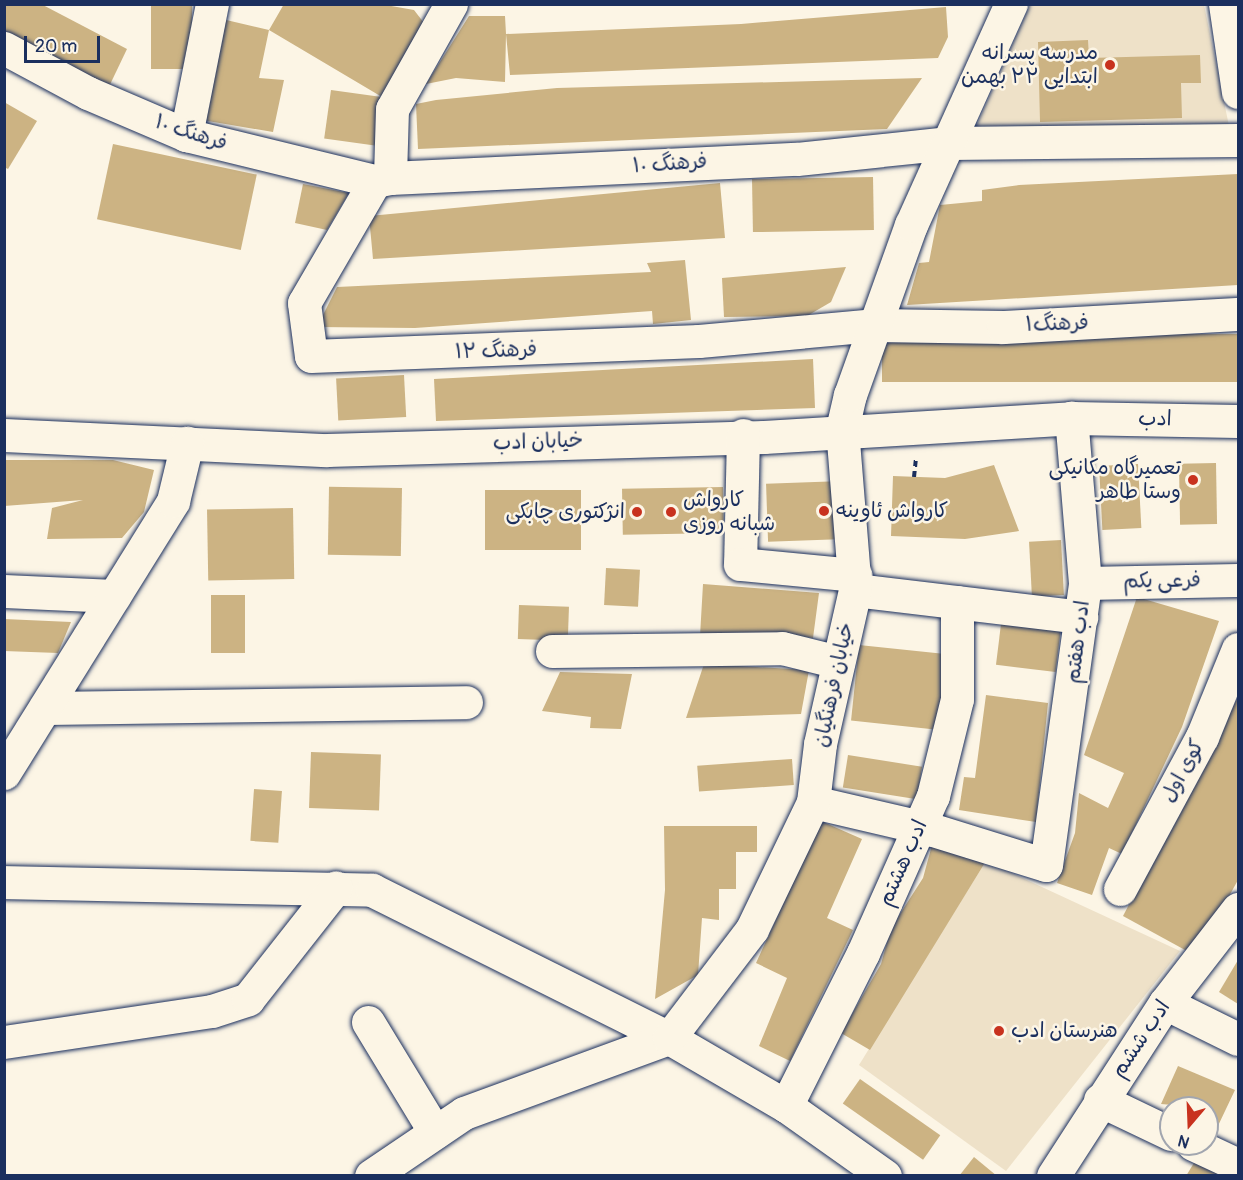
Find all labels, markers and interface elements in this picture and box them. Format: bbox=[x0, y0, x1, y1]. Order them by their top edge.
scale bar bbox=[27, 24, 104, 62]
text: 20 m bbox=[35, 35, 77, 58]
place label: مدرسه پسرانه ابتدایی ۲۲ بهمن bbox=[961, 40, 1098, 90]
marker: مدرسه پسرانه ابتدایی ۲۲ بهمن bbox=[1103, 58, 1117, 72]
street label: فرهنگ ۱۰ bbox=[152, 109, 230, 157]
street label: فرهنگ ۱۰ bbox=[632, 149, 708, 179]
street label: فرهنگ۱ bbox=[1025, 310, 1089, 338]
street label: فرهنگ ۱۲ bbox=[455, 337, 537, 365]
street label: ادب bbox=[1138, 406, 1172, 432]
street label: خیابان ادب bbox=[492, 428, 584, 456]
place label: تعمیرگاه مکانیکی وستا طاهر bbox=[1049, 455, 1181, 505]
marker: تعمیرگاه مکانیکی وستا طاهر bbox=[1186, 473, 1200, 487]
place label: کارواش شبانه روزی bbox=[683, 487, 775, 537]
place label: کارواش ئاوینه bbox=[836, 498, 948, 524]
place label: انژکتوری چابکی bbox=[505, 499, 625, 525]
marker: کارواش ئاوینه bbox=[817, 504, 831, 518]
marker: انژکتوری چابکی bbox=[630, 505, 644, 519]
marker: کارواش شبانه روزی bbox=[664, 505, 678, 519]
street label: فرعی یکم bbox=[1123, 568, 1201, 594]
street label: ادب هفتم bbox=[1060, 599, 1096, 685]
street label: خیابان فرهنگیان bbox=[808, 620, 860, 750]
street label: کوی اول bbox=[1156, 735, 1210, 807]
street label: ادب هشتم bbox=[873, 816, 933, 910]
street label: ادب ششم bbox=[1106, 996, 1176, 1082]
place label: هنرستان ادب bbox=[1011, 1018, 1118, 1044]
marker: هنرستان ادب bbox=[992, 1024, 1006, 1038]
north arrow bbox=[1159, 1096, 1219, 1156]
text: N bbox=[1175, 1130, 1192, 1152]

